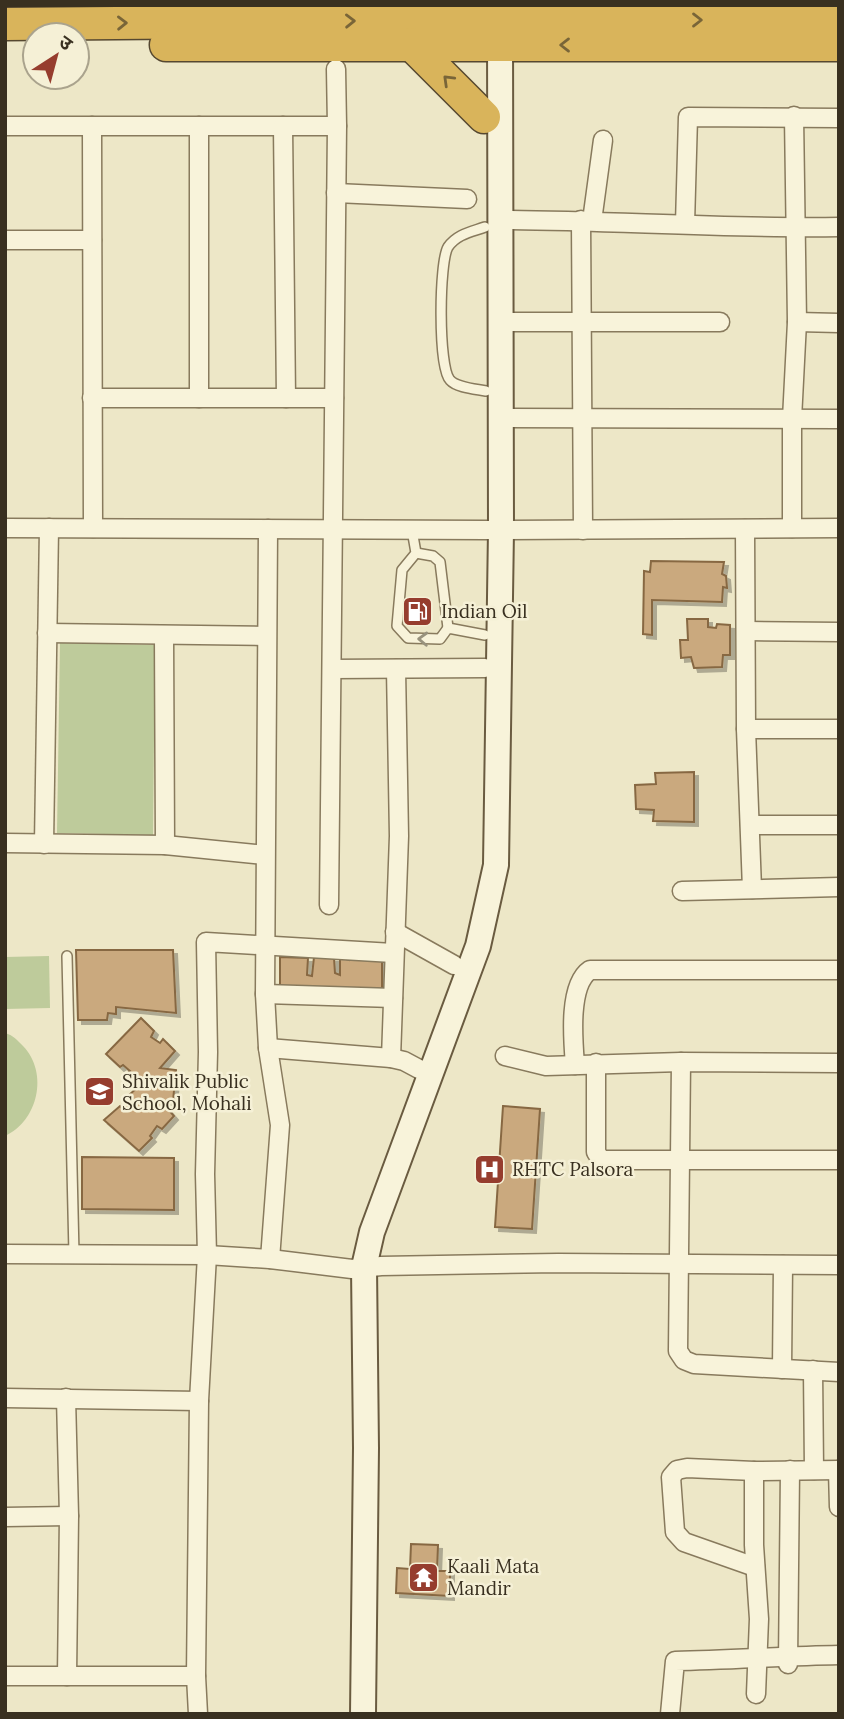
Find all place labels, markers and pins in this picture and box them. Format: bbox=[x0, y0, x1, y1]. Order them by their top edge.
fuel station icon: Indian Oil bbox=[401, 594, 435, 628]
place label: Indian Oil bbox=[441, 599, 527, 623]
place label: Shivalik Public School, Mohali bbox=[122, 1069, 252, 1115]
school or university icon: Shivalik Public School, Mohali bbox=[82, 1075, 116, 1109]
hospital icon: RHTC Palsora bbox=[472, 1152, 506, 1186]
place label: RHTC Palsora bbox=[512, 1157, 634, 1181]
place label: Kaali Mata Mandir bbox=[447, 1554, 540, 1600]
temple icon: Kaali Mata Mandir bbox=[407, 1560, 441, 1594]

